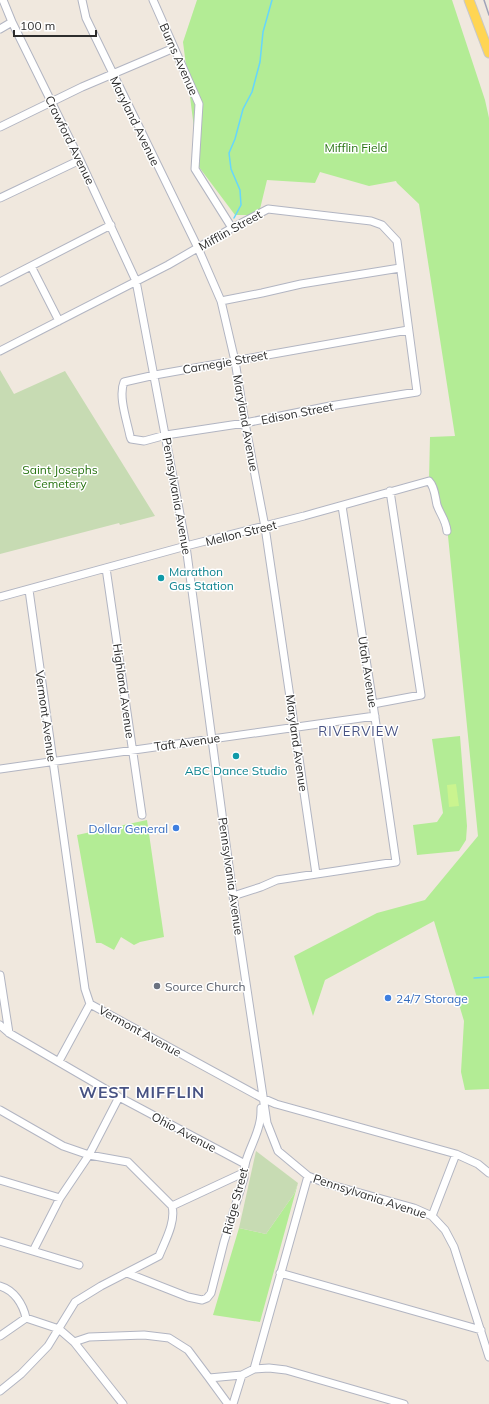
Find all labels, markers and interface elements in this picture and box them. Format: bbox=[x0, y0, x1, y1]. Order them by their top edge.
scale bar bbox=[14, 12, 96, 38]
text: 100 m bbox=[20, 18, 55, 33]
street label: Burns Avenue bbox=[156, 21, 202, 97]
street label: Maryland Avenue bbox=[107, 74, 163, 168]
street label: Crawford Avenue bbox=[42, 93, 98, 187]
park label: Mifflin Field bbox=[324, 140, 388, 155]
street label: Mifflin Street bbox=[196, 206, 264, 254]
street label: Carnegie Street bbox=[181, 347, 269, 377]
street label: Maryland Avenue bbox=[230, 374, 262, 472]
street label: Edison Street bbox=[260, 399, 334, 427]
street label: Pennsylvania Avenue bbox=[159, 436, 195, 556]
park label: Saint Josephs Cemetery bbox=[22, 462, 98, 491]
street label: Mellon Street bbox=[204, 517, 278, 549]
place label: Marathon Gas Station bbox=[169, 564, 234, 593]
marker: Marathon Gas Station bbox=[156, 573, 166, 583]
street label: Utah Avenue bbox=[355, 635, 381, 709]
street label: Highland Avenue bbox=[110, 643, 138, 739]
street label: Vermont Avenue bbox=[32, 669, 60, 763]
street label: Maryland Avenue bbox=[283, 694, 311, 792]
district label: RIVERVIEW bbox=[318, 723, 400, 739]
street label: Taft Avenue bbox=[153, 730, 221, 754]
marker: ABC Dance Studio bbox=[231, 751, 241, 761]
place label: ABC Dance Studio bbox=[185, 763, 287, 778]
street label: Pennsylvania Avenue bbox=[215, 816, 247, 936]
place label: Dollar General bbox=[89, 821, 168, 836]
marker: Dollar General bbox=[171, 823, 181, 833]
place label: Source Church bbox=[165, 979, 245, 994]
marker: Source Church bbox=[152, 981, 162, 991]
place label: 24/7 Storage bbox=[396, 991, 468, 1006]
marker: 24/7 Storage bbox=[383, 993, 393, 1003]
street label: Vermont Avenue bbox=[96, 1002, 184, 1060]
district label: WEST MIFFLIN bbox=[79, 1082, 205, 1102]
street label: Ohio Avenue bbox=[149, 1109, 219, 1155]
street label: Ridge Street bbox=[219, 1166, 251, 1236]
street label: Pennsylvania Avenue bbox=[311, 1171, 429, 1221]

